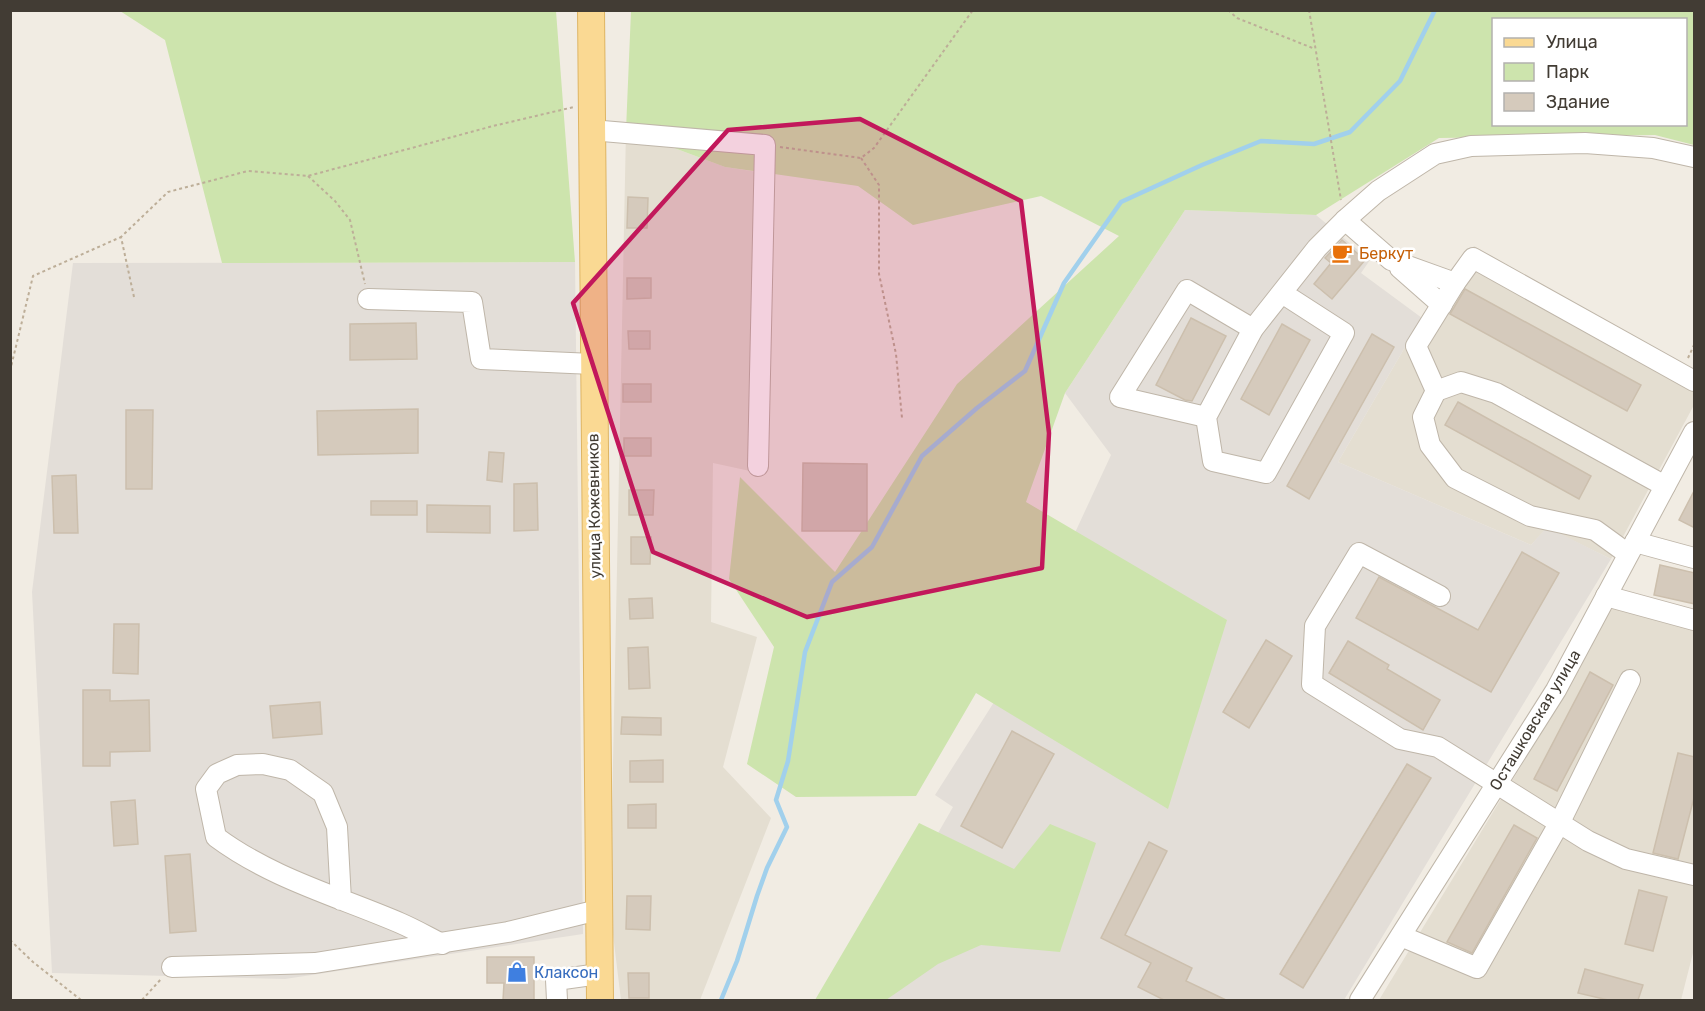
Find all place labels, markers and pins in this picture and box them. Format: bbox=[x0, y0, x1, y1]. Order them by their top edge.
cafe icon: Беркут bbox=[1330, 241, 1354, 265]
place label: Беркут bbox=[1359, 244, 1413, 263]
shop icon: Клаксон bbox=[505, 960, 529, 984]
place label: Клаксон bbox=[534, 963, 598, 982]

